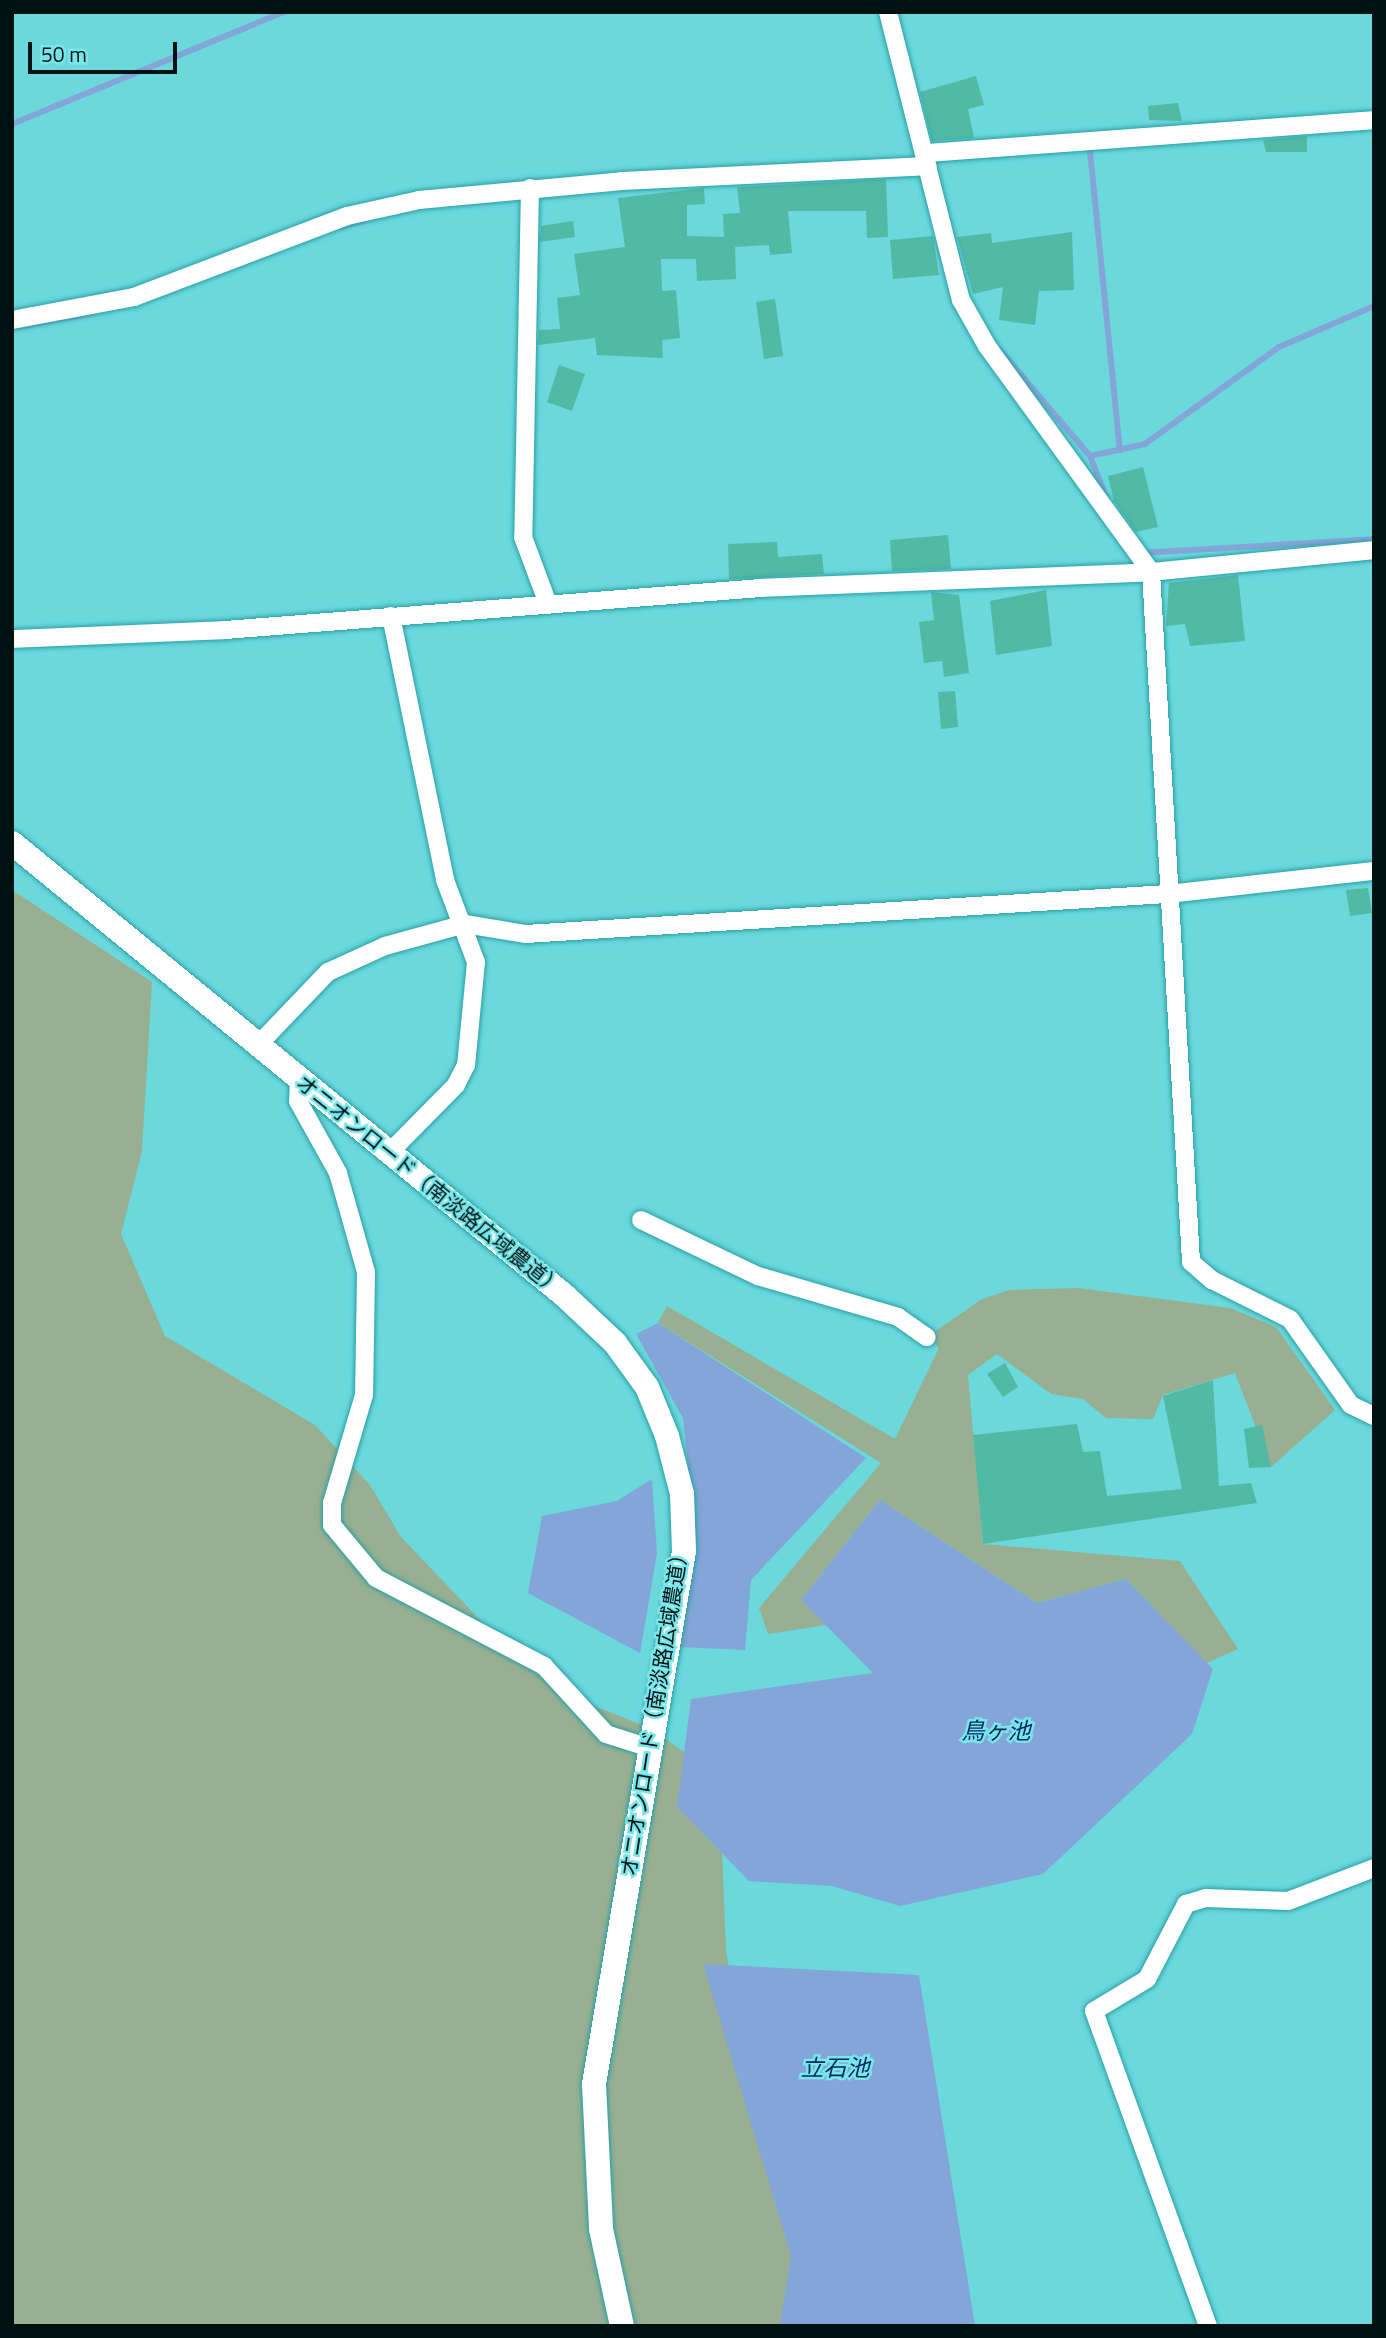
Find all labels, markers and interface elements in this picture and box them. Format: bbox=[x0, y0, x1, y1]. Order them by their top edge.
scale bar bbox=[32, 28, 180, 72]
text: 50 m bbox=[41, 38, 87, 70]
street label: オニオンロード（南淡路広域農道） bbox=[292, 1069, 568, 1301]
street label: オニオンロード（南淡路広域農道） bbox=[615, 1542, 693, 1878]
water label: 鳥ヶ池 bbox=[962, 1717, 1030, 1745]
water label: 立石池 bbox=[801, 2054, 869, 2082]

